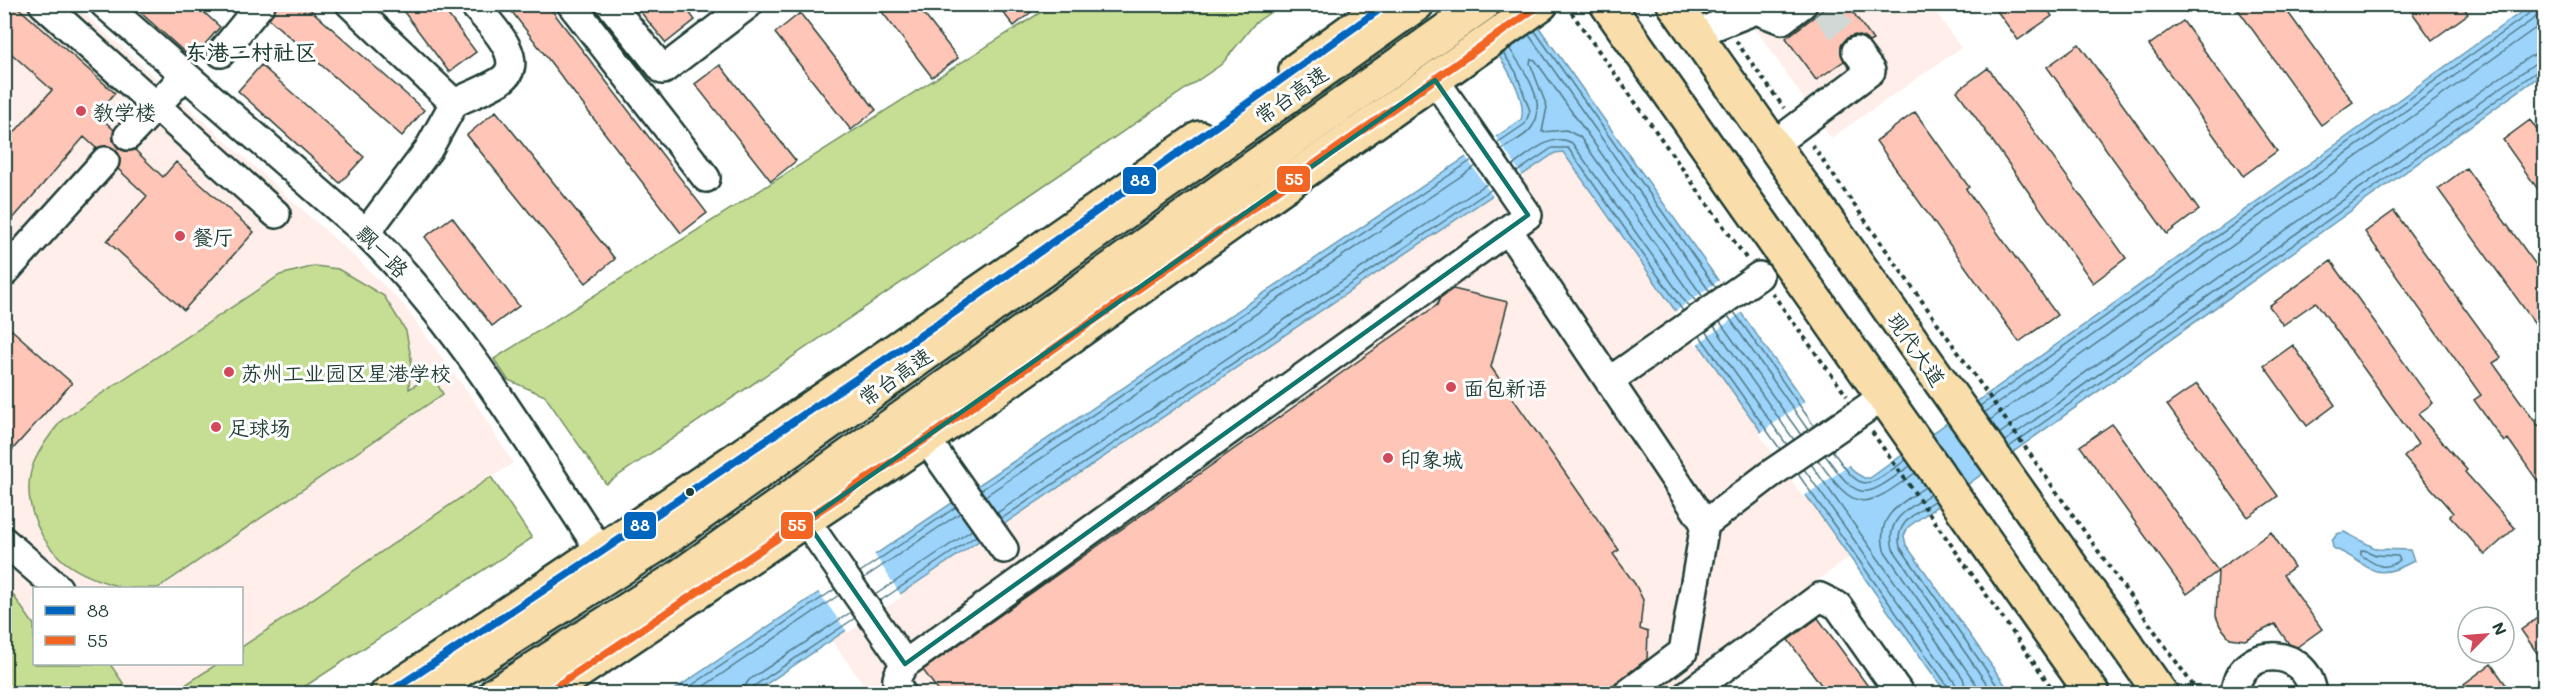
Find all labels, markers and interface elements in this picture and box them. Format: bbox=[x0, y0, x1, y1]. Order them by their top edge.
district label: 东港二村社区 bbox=[185, 37, 317, 66]
street label: 常台高速 bbox=[1249, 59, 1333, 129]
place label: 教学楼 bbox=[93, 98, 156, 125]
marker: 教学楼 bbox=[74, 104, 88, 118]
line badge: 55 bbox=[1276, 165, 1311, 193]
line badge: 88 bbox=[1122, 166, 1157, 195]
text: 55 bbox=[1285, 168, 1303, 189]
text: 88 bbox=[1130, 169, 1150, 190]
street label: 飘一路 bbox=[351, 219, 415, 283]
place label: 餐厅 bbox=[192, 223, 234, 250]
marker: 餐厅 bbox=[173, 229, 187, 243]
street label: 现代大道 bbox=[1882, 307, 1952, 391]
street label: 常台高速 bbox=[853, 341, 937, 411]
place label: 苏州工业园区星港学校 bbox=[241, 359, 451, 386]
marker: 苏州工业园区星港学校 bbox=[222, 365, 236, 379]
place label: 面包新语 bbox=[1463, 374, 1547, 401]
marker: 面包新语 bbox=[1444, 380, 1458, 394]
place label: 足球场 bbox=[228, 414, 291, 441]
marker: 足球场 bbox=[209, 420, 223, 434]
place label: 印象城 bbox=[1400, 445, 1463, 472]
marker: 印象城 bbox=[1381, 451, 1395, 465]
unlabelled marker bbox=[684, 486, 696, 498]
line badge: 88 bbox=[623, 511, 657, 540]
line badge: 55 bbox=[780, 511, 814, 540]
text: 88 bbox=[630, 514, 650, 535]
text: 55 bbox=[788, 514, 806, 535]
legend bbox=[33, 587, 243, 665]
text: 88 bbox=[87, 598, 109, 622]
north arrow bbox=[2456, 605, 2516, 665]
text: N bbox=[2488, 619, 2512, 638]
text: 55 bbox=[87, 628, 108, 652]

